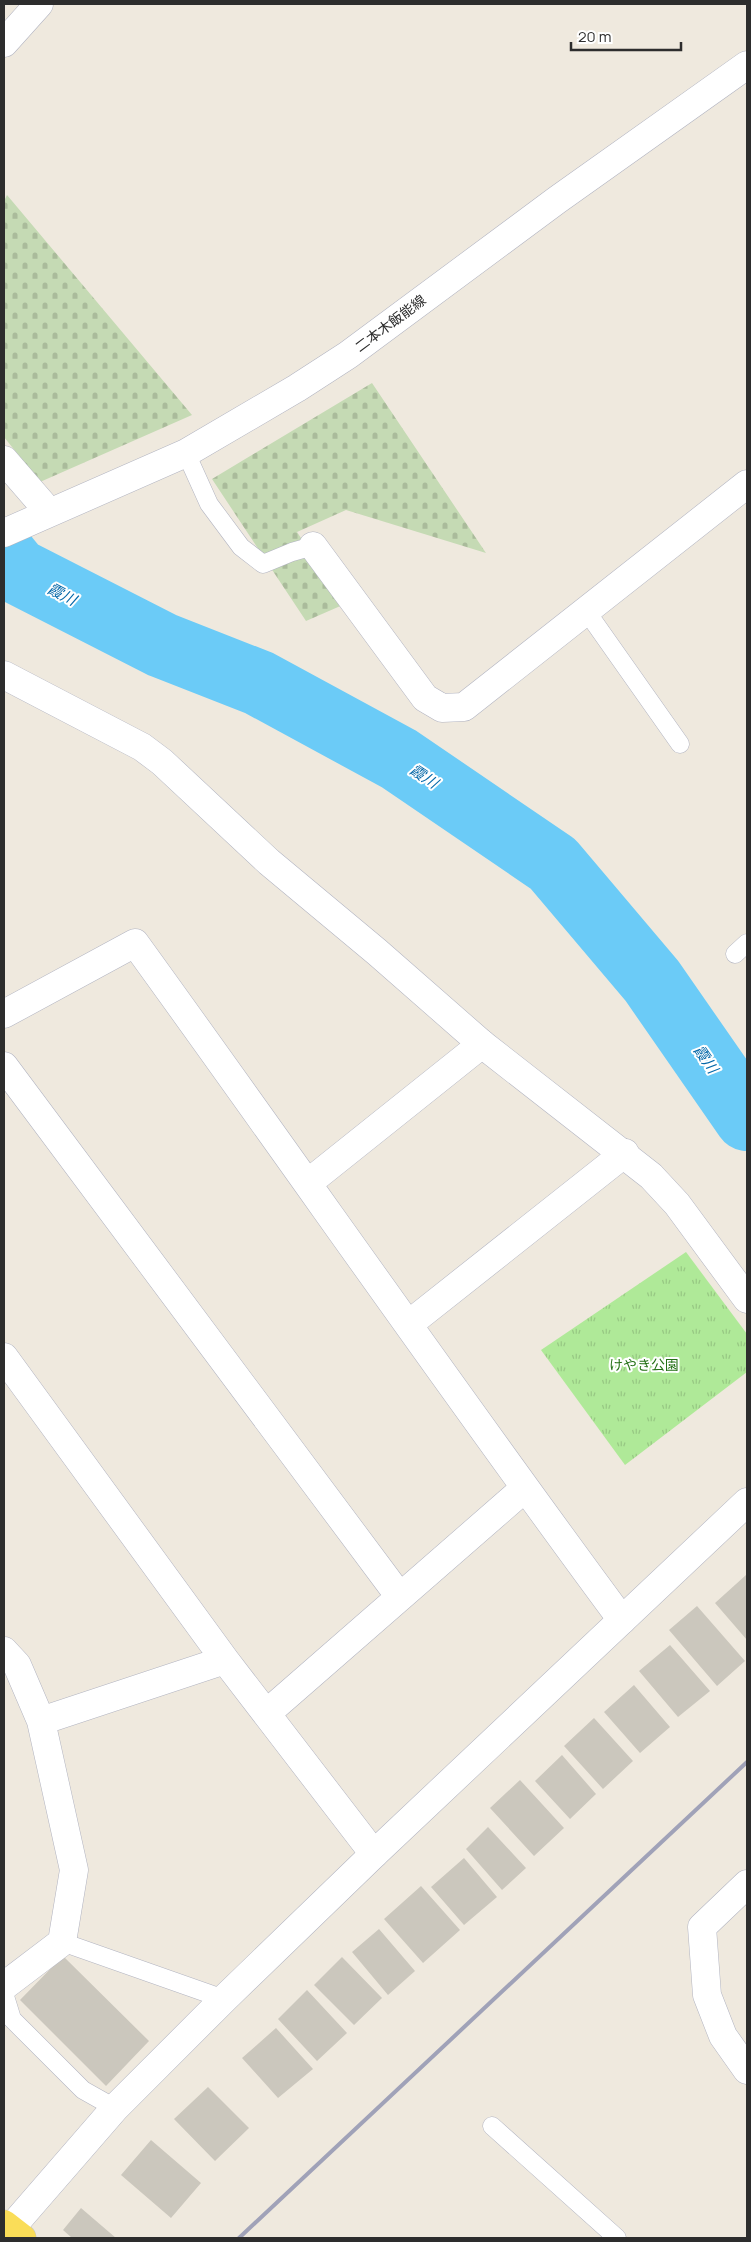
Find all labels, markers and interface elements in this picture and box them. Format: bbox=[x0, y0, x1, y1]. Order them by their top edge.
scale bar bbox=[571, 20, 681, 52]
text: 20 m bbox=[578, 26, 611, 47]
street label: 二本木飯能線 bbox=[351, 290, 429, 356]
water label: 霞川 bbox=[44, 578, 82, 611]
water label: 霞川 bbox=[406, 759, 444, 794]
water label: 霞川 bbox=[689, 1041, 724, 1079]
park label: けやき公園 bbox=[609, 1355, 679, 1374]

